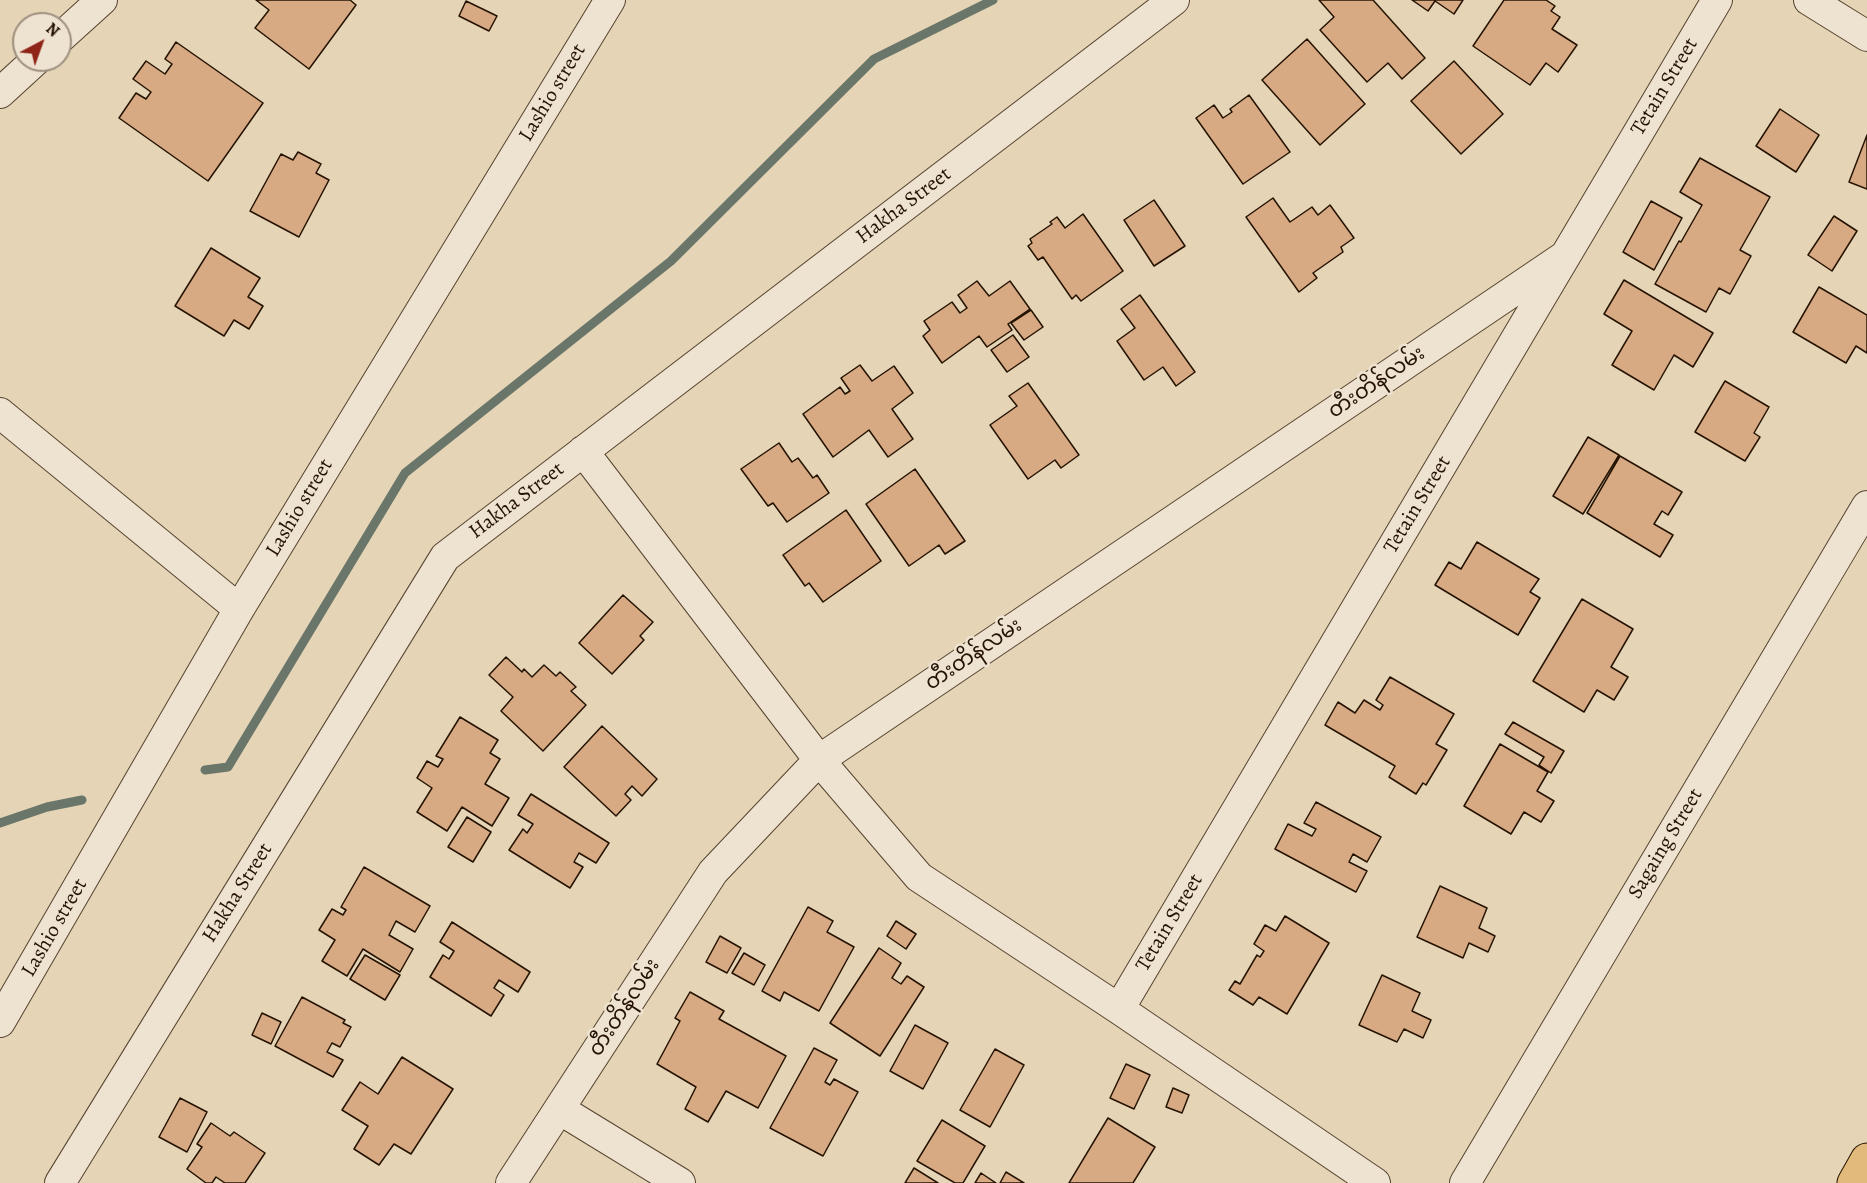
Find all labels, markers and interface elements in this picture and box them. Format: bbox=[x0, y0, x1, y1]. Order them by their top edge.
north arrow bbox=[12, 12, 72, 72]
text: N bbox=[41, 18, 64, 42]
street label: Tetain Street bbox=[1626, 34, 1704, 140]
street label: Lashio street bbox=[514, 40, 592, 146]
street label: Hakha Street bbox=[852, 162, 956, 250]
street label: တီးတိန်လမ်း bbox=[1324, 341, 1430, 425]
street label: Tetain Street bbox=[1379, 452, 1457, 558]
street label: Lashio street bbox=[261, 455, 339, 561]
street label: Hakha Street bbox=[465, 457, 569, 545]
street label: တီးတိန်လမ်း bbox=[921, 613, 1027, 697]
street label: Sagaing Street bbox=[1623, 784, 1709, 904]
street label: Hakha Street bbox=[198, 839, 278, 947]
street label: Tetain Street bbox=[1131, 870, 1209, 976]
street label: Lashio street bbox=[17, 874, 93, 982]
street label: တီးတိန်လမ်း bbox=[584, 954, 666, 1062]

